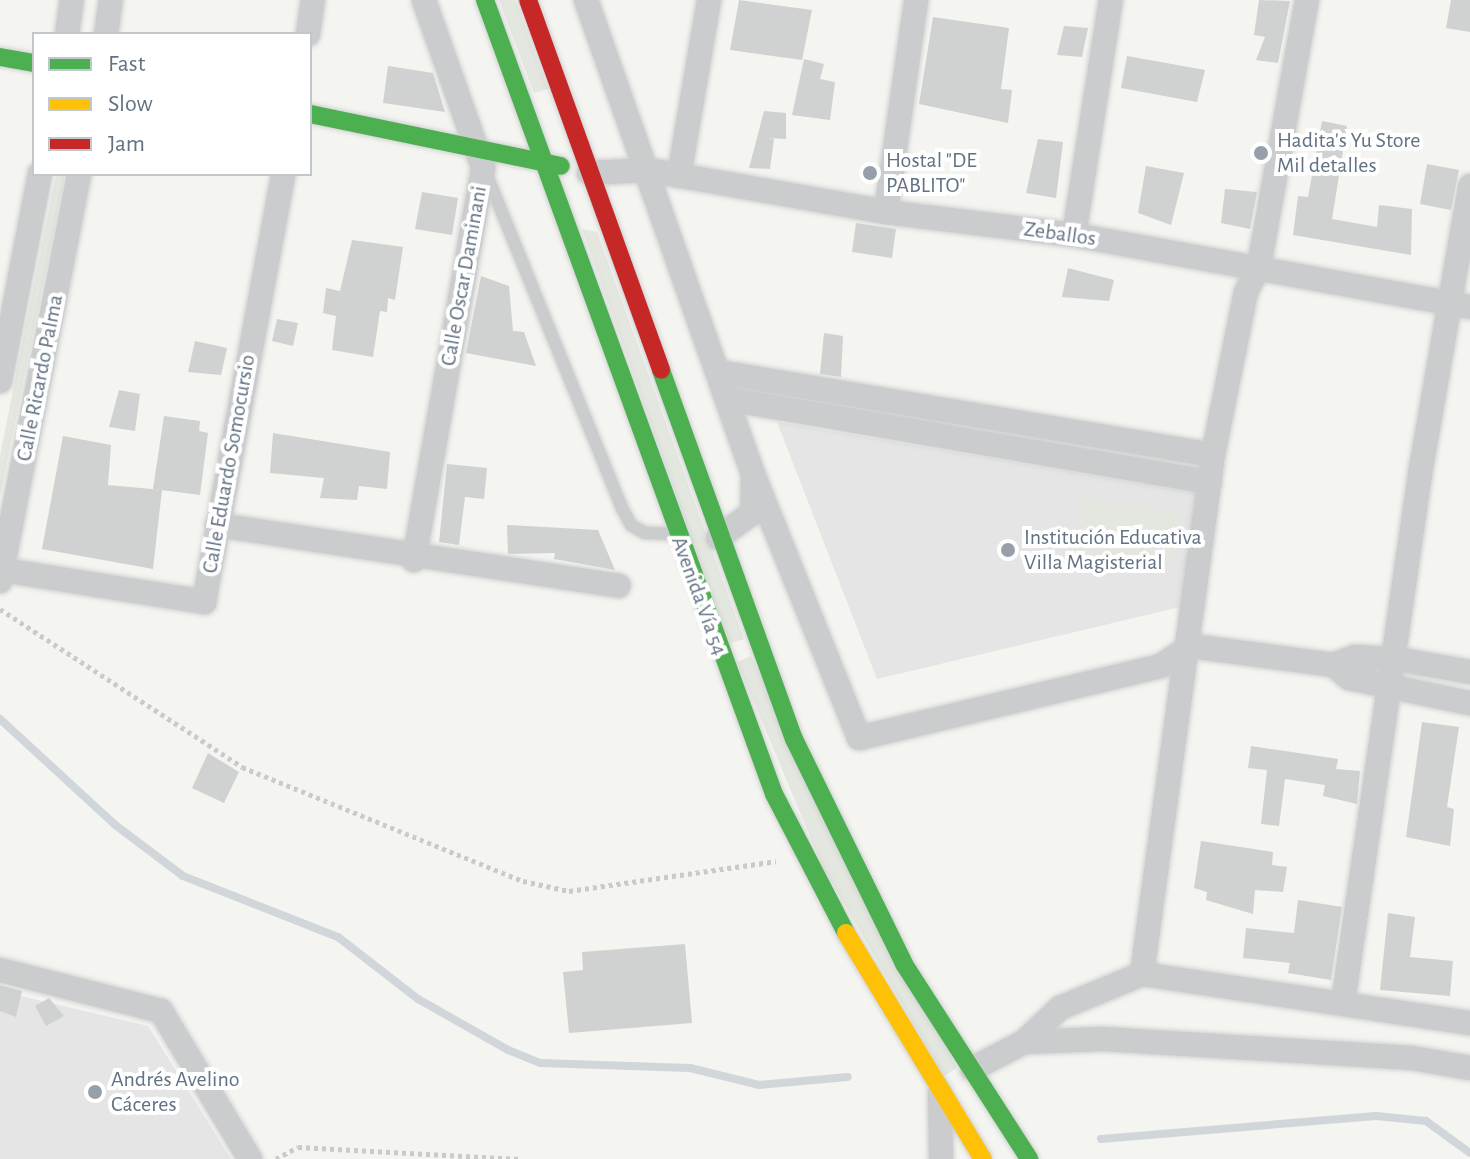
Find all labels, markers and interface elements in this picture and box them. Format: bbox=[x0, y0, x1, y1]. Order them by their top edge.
legend bbox=[32, 32, 312, 176]
text: Fast bbox=[108, 52, 145, 76]
text: Slow bbox=[108, 92, 153, 116]
place label: Hadita's Yu Store Mil detalles bbox=[1277, 127, 1420, 178]
text: Jam bbox=[108, 132, 145, 156]
marker: Hadita's Yu Store Mil detalles bbox=[1252, 144, 1270, 162]
place label: Hostal "DE PABLITO" bbox=[886, 147, 977, 198]
marker: Hostal "DE PABLITO" bbox=[861, 164, 879, 182]
street label: Calle Oscar Daminani bbox=[435, 184, 493, 368]
street label: Zeballos bbox=[1022, 216, 1098, 252]
street label: Calle Ricardo Palma bbox=[11, 292, 69, 464]
street label: Calle Eduardo Somocursio bbox=[197, 353, 261, 575]
place label: Institución Educativa Villa Magisterial bbox=[1024, 524, 1202, 576]
street label: Avenida Vía 54 bbox=[665, 533, 733, 659]
marker: Institución Educativa Villa Magisterial bbox=[999, 541, 1017, 559]
place label: Andrés Avelino Cáceres bbox=[111, 1066, 240, 1118]
marker: Andrés Avelino Cáceres bbox=[86, 1083, 104, 1101]

